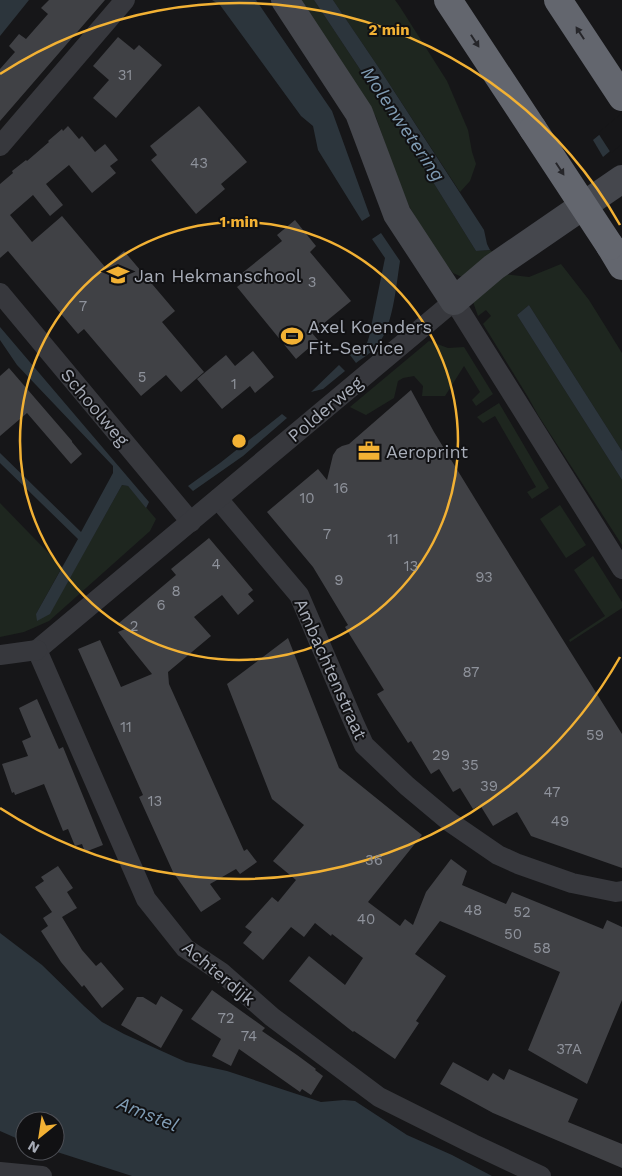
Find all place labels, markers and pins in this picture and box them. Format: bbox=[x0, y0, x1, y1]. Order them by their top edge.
school or university icon: Jan Hekmanschool bbox=[105, 262, 131, 288]
place label: Jan Hekmanschool bbox=[134, 265, 302, 286]
place label: Axel Koenders Fit-Service bbox=[308, 316, 432, 358]
sports icon: Axel Koenders Fit-Service bbox=[279, 323, 305, 349]
centre of rings bbox=[230, 432, 248, 450]
office icon: Aeroprint bbox=[356, 438, 382, 464]
place label: Aeroprint bbox=[386, 441, 468, 462]

